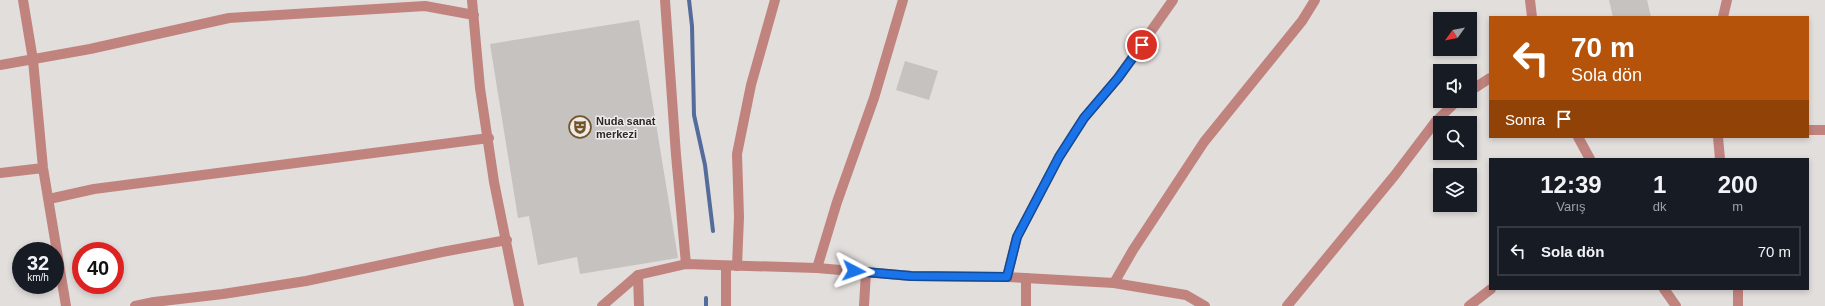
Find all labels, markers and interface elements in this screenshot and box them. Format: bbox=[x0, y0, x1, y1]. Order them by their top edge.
north arrow bbox=[1433, 12, 1477, 56]
map controls bbox=[1433, 12, 1477, 212]
pin bbox=[1125, 28, 1159, 62]
icon: left bbox=[1505, 32, 1557, 84]
text: 70 m bbox=[1571, 32, 1635, 63]
icon: arrive bbox=[1131, 34, 1153, 56]
button: sound bbox=[1433, 64, 1477, 108]
text: Sola dön bbox=[1571, 65, 1642, 85]
icon: arrive bbox=[1553, 108, 1575, 130]
text: Sonra bbox=[1505, 111, 1545, 128]
theatre icon: Nuda sanat merkezi bbox=[567, 114, 593, 140]
place label: Nuda sanat merkezi bbox=[596, 115, 656, 140]
button: search bbox=[1433, 116, 1477, 160]
button: layers bbox=[1433, 168, 1477, 212]
text: 12:39 bbox=[1540, 171, 1602, 198]
text: 1 bbox=[1653, 171, 1666, 198]
text: 200 bbox=[1718, 171, 1758, 198]
text: Varış bbox=[1556, 199, 1586, 214]
text: dk bbox=[1653, 199, 1667, 214]
text: m bbox=[1732, 199, 1743, 214]
icon: left bbox=[1507, 240, 1529, 262]
speed limit sign: 40 bbox=[72, 242, 124, 294]
text: Sola dön bbox=[1541, 243, 1604, 260]
text: 70 m bbox=[1758, 243, 1791, 260]
position arrow bbox=[833, 250, 875, 292]
text: 32 bbox=[27, 252, 49, 274]
text: km/h bbox=[27, 272, 49, 283]

